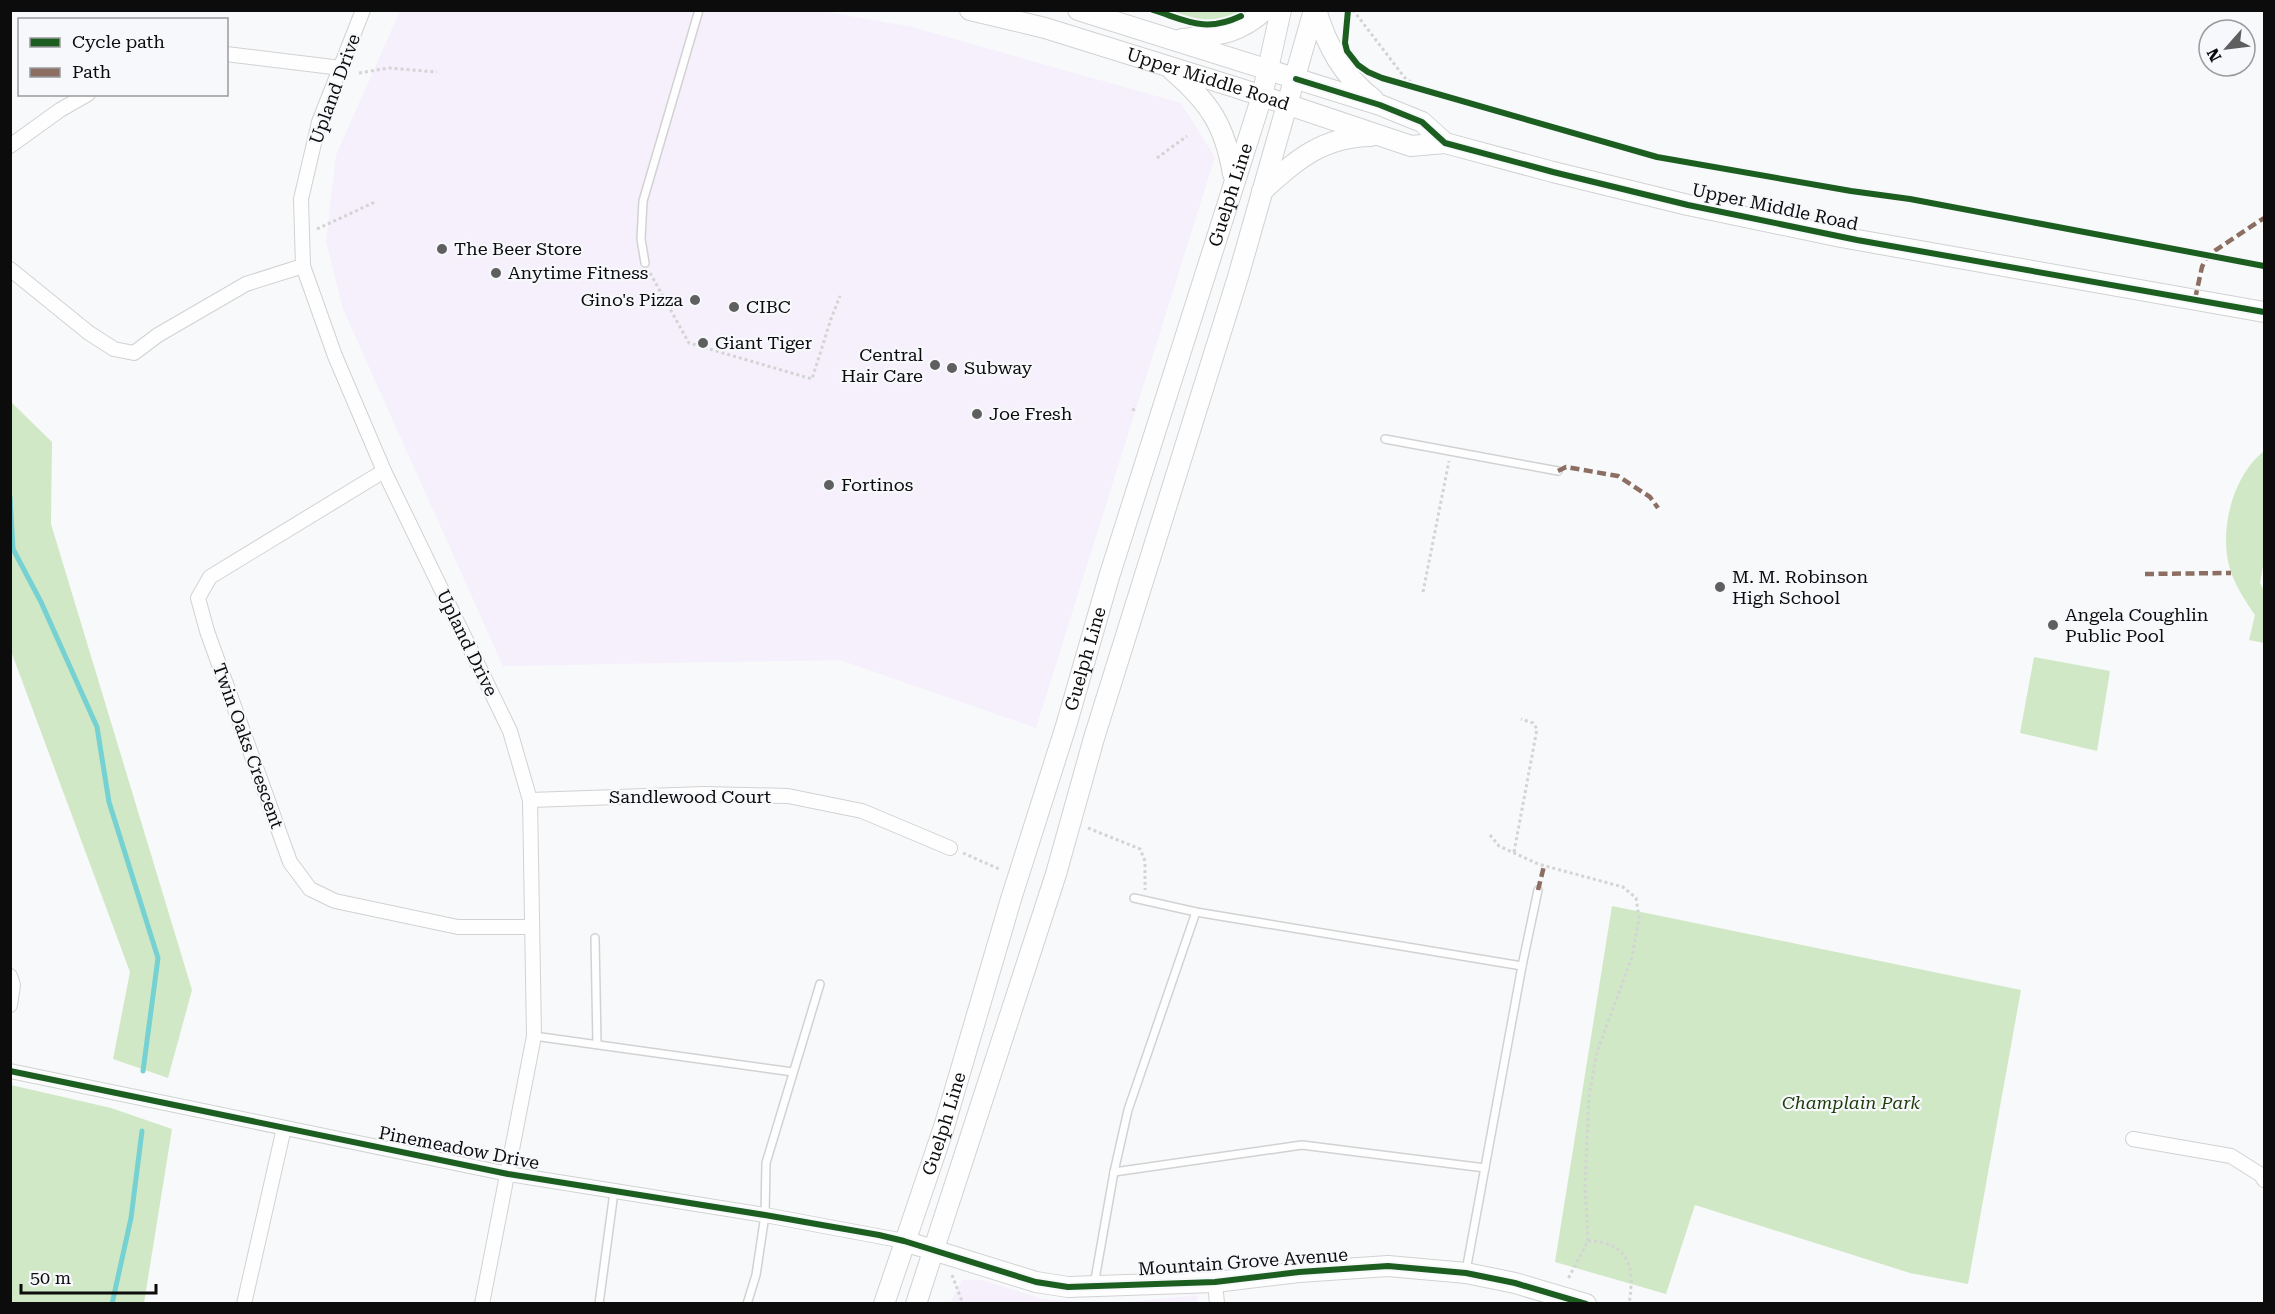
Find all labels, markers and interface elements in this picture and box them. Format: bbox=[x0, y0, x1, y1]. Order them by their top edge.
legend bbox=[18, 18, 228, 96]
north arrow bbox=[2197, 18, 2257, 78]
text: Cycle path bbox=[72, 31, 165, 52]
street label: Upland Drive bbox=[305, 31, 364, 147]
street label: Upper Middle Road bbox=[1124, 43, 1293, 115]
text: N bbox=[2203, 45, 2225, 65]
text: Path bbox=[72, 61, 111, 82]
street label: Guelph Line bbox=[1204, 140, 1256, 249]
street label: Upper Middle Road bbox=[1690, 179, 1861, 235]
place label: The Beer Store bbox=[454, 238, 582, 259]
marker: The Beer Store bbox=[435, 242, 449, 256]
place label: Anytime Fitness bbox=[508, 262, 648, 283]
marker: Anytime Fitness bbox=[489, 266, 503, 280]
place label: Gino's Pizza bbox=[581, 289, 683, 310]
marker: Gino's Pizza bbox=[688, 293, 702, 307]
place label: CIBC bbox=[746, 296, 791, 317]
marker: CIBC bbox=[727, 300, 741, 314]
place label: Giant Tiger bbox=[715, 332, 812, 353]
marker: Giant Tiger bbox=[696, 336, 710, 350]
place label: Central Hair Care bbox=[841, 344, 923, 386]
place label: Subway bbox=[964, 357, 1033, 378]
marker: Central Hair Care bbox=[928, 358, 942, 372]
marker: Subway bbox=[945, 361, 959, 375]
place label: Joe Fresh bbox=[989, 403, 1073, 424]
marker: Joe Fresh bbox=[970, 407, 984, 421]
place label: Fortinos bbox=[841, 474, 913, 495]
marker: Fortinos bbox=[822, 478, 836, 492]
place label: M. M. Robinson High School bbox=[1732, 566, 1868, 608]
marker: M. M. Robinson High School bbox=[1713, 580, 1727, 594]
street label: Upland Drive bbox=[433, 586, 502, 700]
street label: Guelph Line bbox=[1060, 604, 1110, 713]
place label: Angela Coughlin Public Pool bbox=[2065, 604, 2209, 646]
marker: Angela Coughlin Public Pool bbox=[2046, 618, 2060, 632]
street label: Twin Oaks Crescent bbox=[209, 660, 288, 831]
street label: Sandlewood Court bbox=[609, 786, 771, 807]
street label: Guelph Line bbox=[917, 1069, 970, 1178]
park label: Champlain Park bbox=[1782, 1092, 1920, 1113]
street label: Pinemeadow Drive bbox=[377, 1122, 541, 1173]
street label: Mountain Grove Avenue bbox=[1137, 1244, 1349, 1279]
scale bar bbox=[21, 1257, 156, 1295]
text: 50 m bbox=[30, 1267, 71, 1288]

